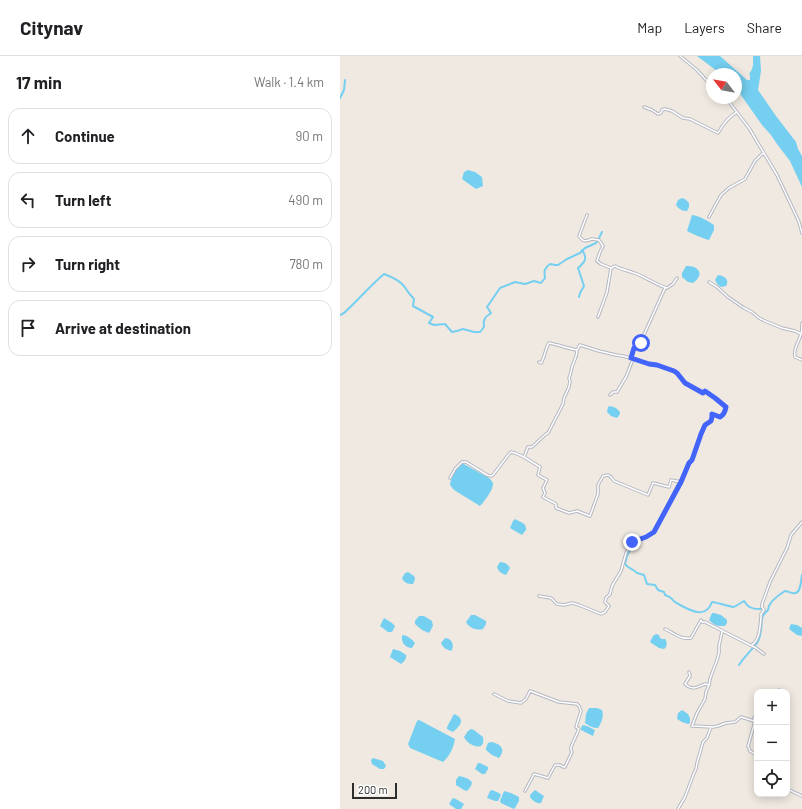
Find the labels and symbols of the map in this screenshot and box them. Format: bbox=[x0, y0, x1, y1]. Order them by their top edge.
north arrow bbox=[706, 68, 742, 104]
route start bbox=[632, 334, 650, 352]
route end bbox=[623, 533, 641, 551]
scale bar bbox=[352, 781, 397, 800]

